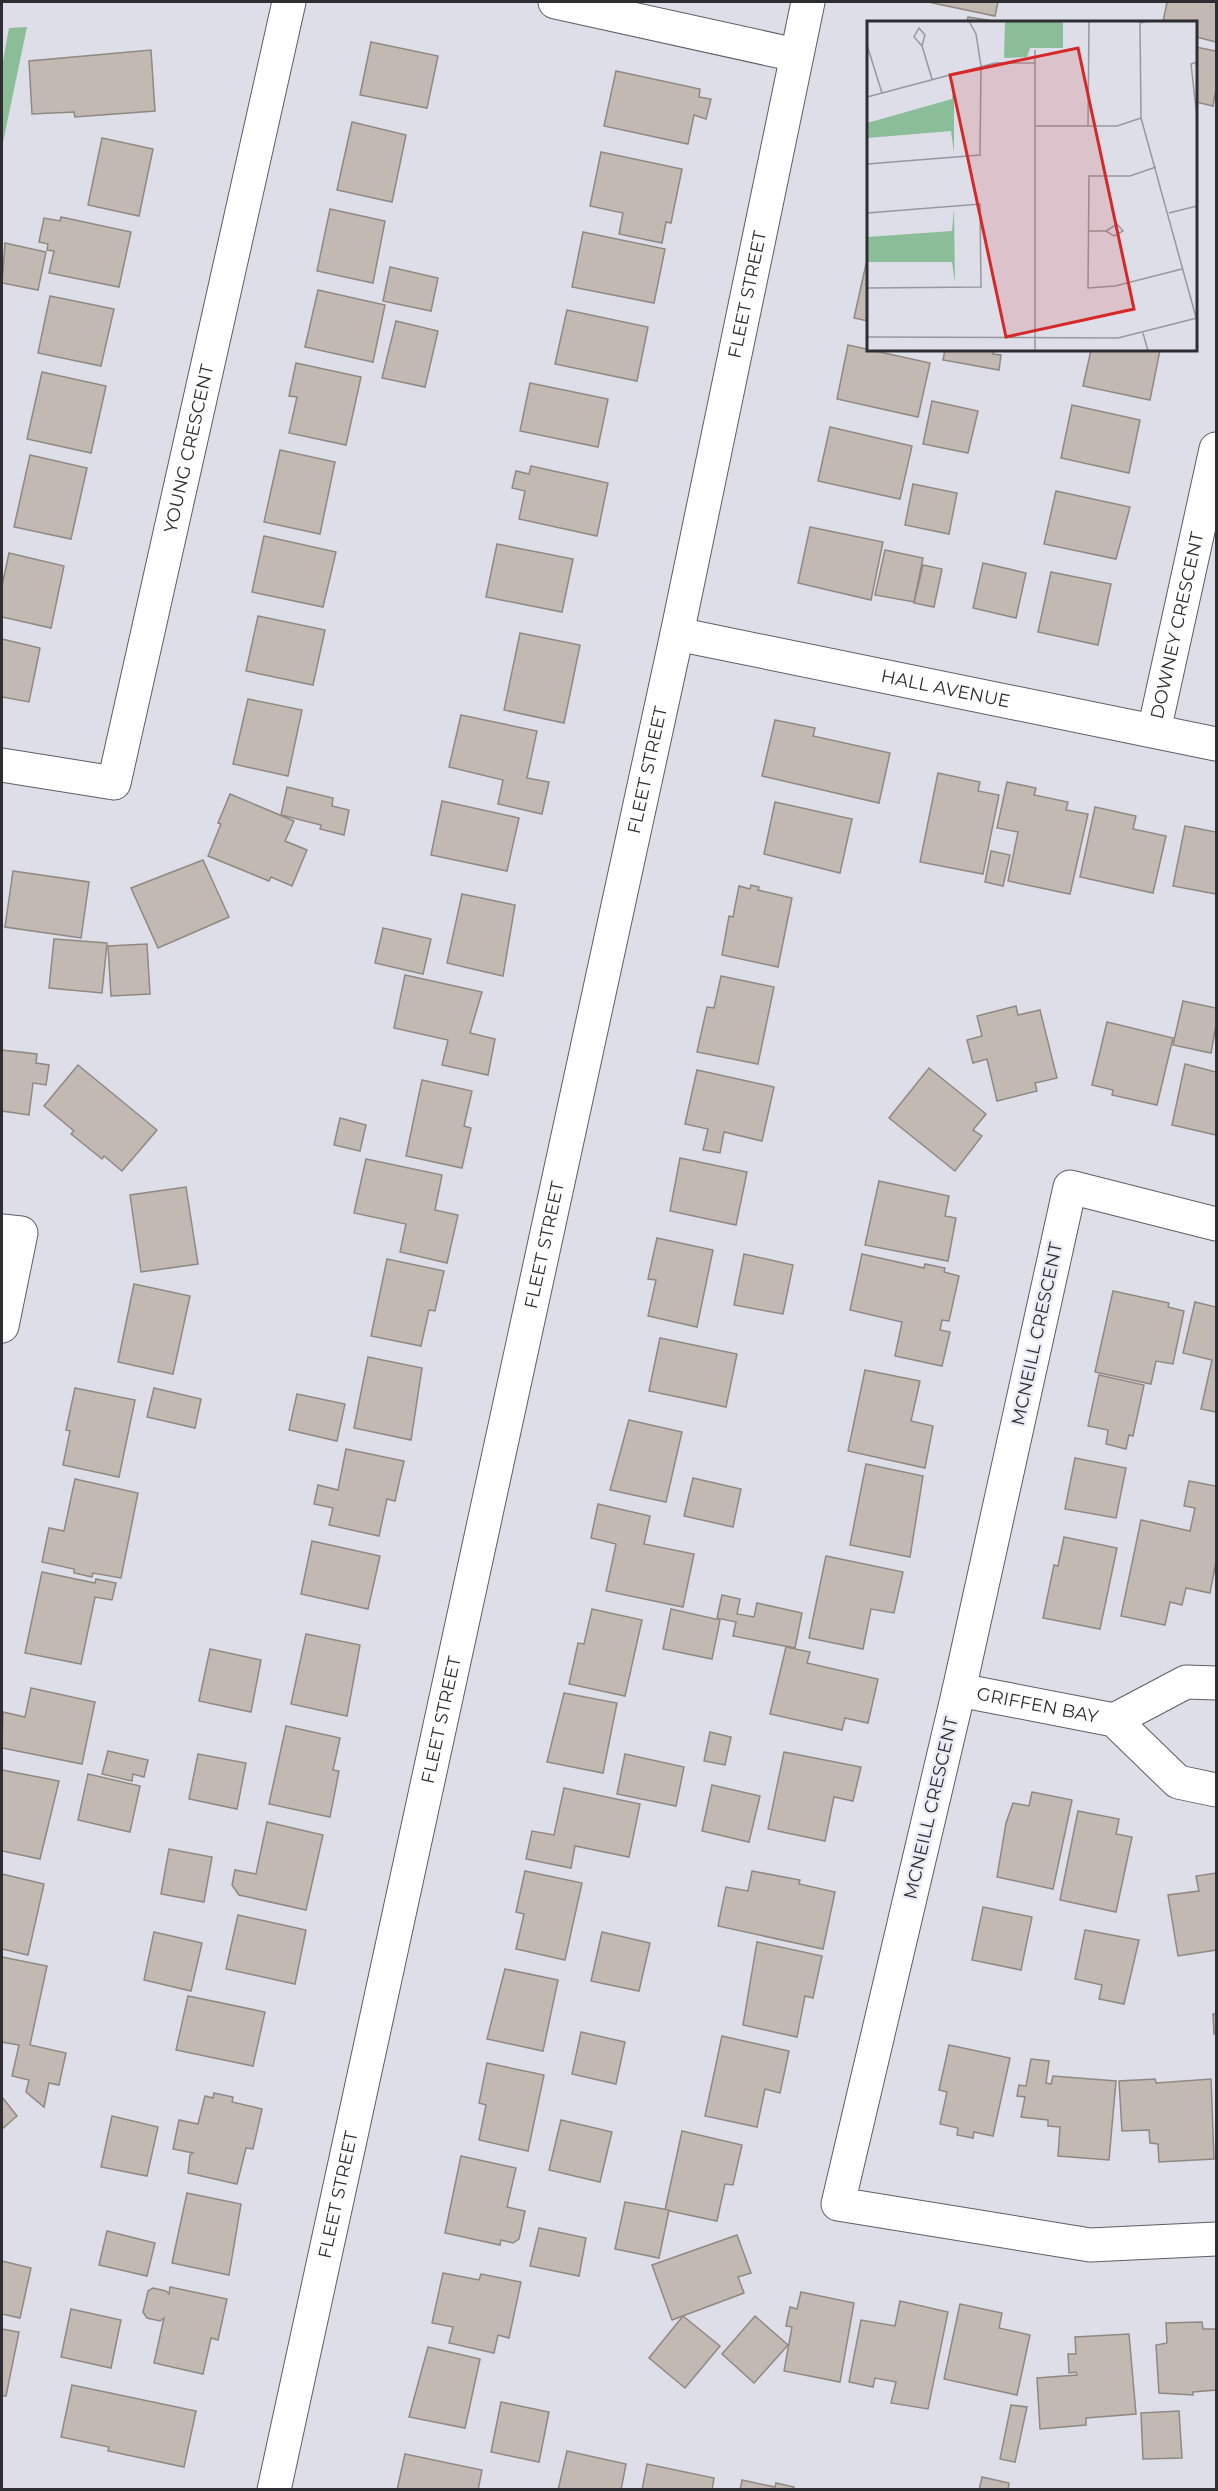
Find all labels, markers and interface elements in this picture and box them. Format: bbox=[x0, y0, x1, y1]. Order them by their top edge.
inset map bbox=[867, 21, 1197, 351]
street label: FLEET STREET bbox=[723, 228, 771, 360]
street label: YOUNG CRESCENT bbox=[159, 362, 219, 535]
street label: DOWNEY CRESCENT bbox=[1146, 529, 1209, 721]
street label: HALL AVENUE bbox=[879, 665, 1012, 713]
street label: FLEET STREET bbox=[623, 704, 672, 836]
street label: FLEET STREET bbox=[520, 1179, 569, 1311]
street label: MCNEILL CRESCENT bbox=[1007, 1240, 1067, 1428]
street label: FLEET STREET bbox=[417, 1654, 466, 1786]
street label: GRIFFEN BAY bbox=[975, 1683, 1101, 1728]
street label: MCNEILL CRESCENT bbox=[899, 1714, 963, 1901]
street label: FLEET STREET bbox=[314, 2128, 363, 2261]

